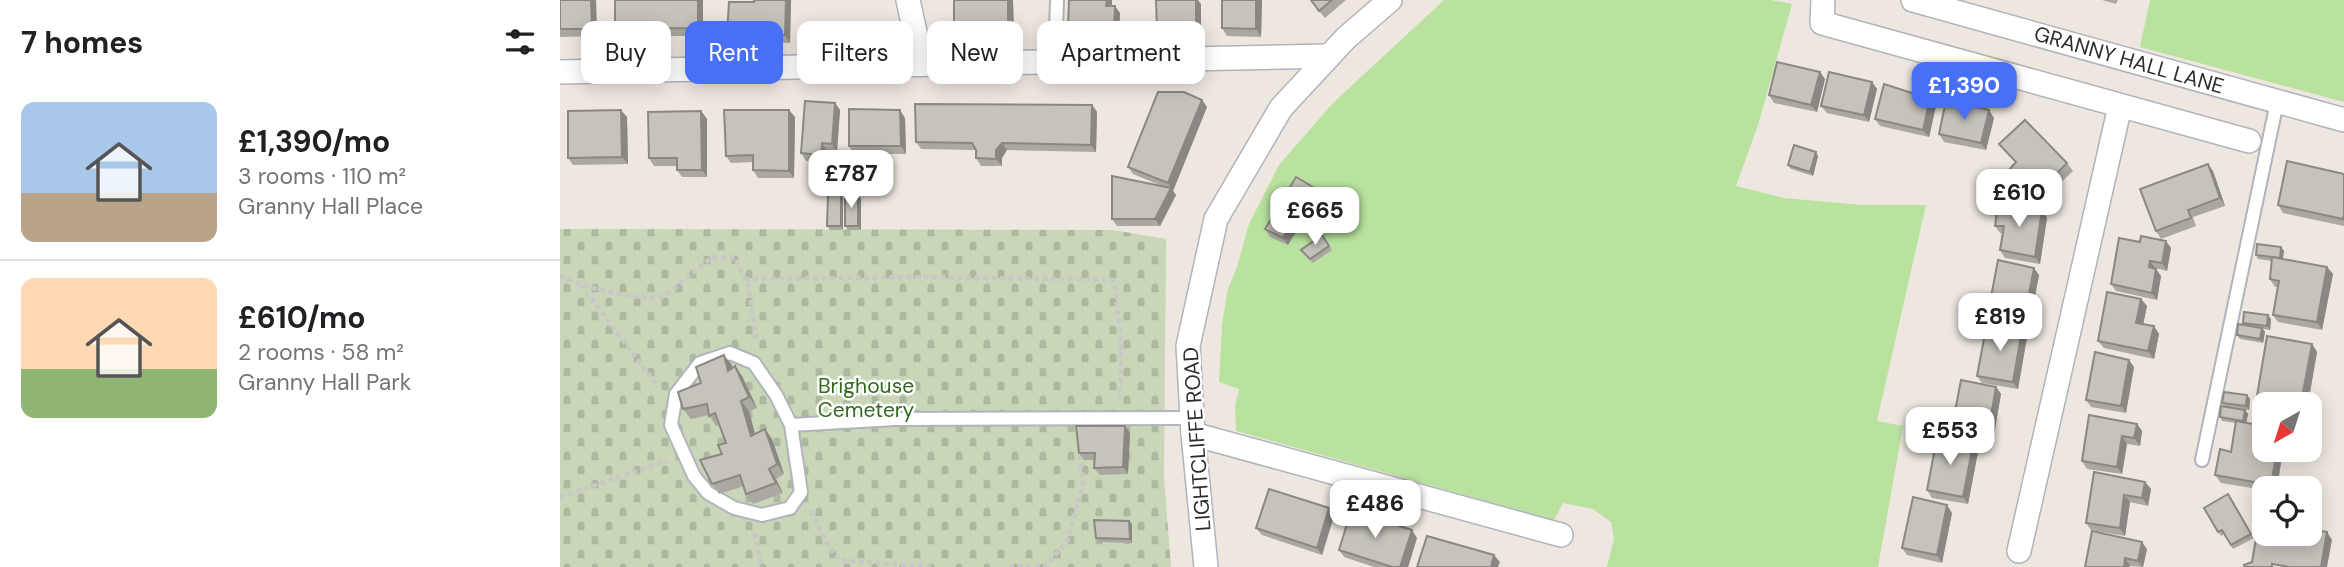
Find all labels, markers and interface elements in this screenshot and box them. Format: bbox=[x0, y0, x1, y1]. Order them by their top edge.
street label: GRANNY HALL LANE bbox=[2031, 19, 2227, 101]
chip: Buy bbox=[581, 21, 671, 84]
chip: Rent bbox=[685, 21, 783, 84]
chip: Filters bbox=[797, 21, 913, 84]
chip: New bbox=[927, 21, 1023, 84]
chip: Apartment bbox=[1037, 21, 1205, 84]
text: 7 homes bbox=[21, 23, 143, 62]
icon: filters bbox=[501, 23, 539, 61]
pin: £1,390 bbox=[1907, 62, 2021, 122]
text: £1,390 bbox=[1928, 70, 2000, 100]
text: £1,390/mo bbox=[238, 122, 390, 161]
icon: home bbox=[77, 130, 161, 214]
pin: £787 bbox=[810, 150, 892, 210]
text: £787 bbox=[824, 158, 878, 188]
text: 3 rooms · 110 m² bbox=[238, 161, 406, 191]
pin: £610 bbox=[1978, 170, 2060, 229]
text: £610 bbox=[1992, 177, 2046, 207]
pin: £665 bbox=[1274, 188, 1356, 247]
text: Granny Hall Place bbox=[238, 191, 423, 221]
text: £665 bbox=[1286, 195, 1344, 225]
pin: £819 bbox=[1959, 294, 2041, 353]
text: £610/mo bbox=[238, 298, 365, 337]
text: £819 bbox=[1974, 301, 2026, 331]
icon: home bbox=[77, 306, 161, 390]
text: 2 rooms · 58 m² bbox=[238, 337, 404, 367]
street label: LIGHTCLIFFE ROAD bbox=[1177, 346, 1217, 532]
text: Granny Hall Park bbox=[238, 367, 411, 397]
park label: Brighouse Cemetery bbox=[818, 372, 915, 424]
north arrow bbox=[2252, 392, 2322, 462]
map controls bbox=[2252, 392, 2322, 546]
pin: £553 bbox=[1909, 407, 1991, 467]
text: £553 bbox=[1922, 415, 1978, 445]
button: locate bbox=[2252, 476, 2322, 546]
pin: £486 bbox=[1334, 480, 1416, 540]
text: £486 bbox=[1346, 488, 1404, 518]

